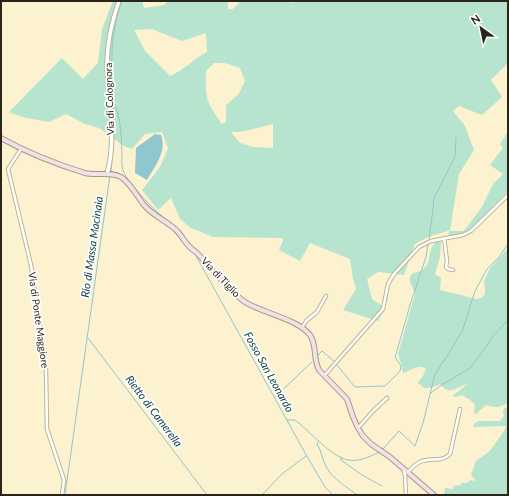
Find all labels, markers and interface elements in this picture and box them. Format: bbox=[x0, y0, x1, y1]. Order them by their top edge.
north arrow bbox=[461, 8, 501, 48]
text: N bbox=[468, 11, 482, 27]
street label: Via di Colognora bbox=[102, 63, 116, 135]
water label: Rio di Massa Macinaia bbox=[78, 195, 105, 298]
street label: Via di Tiglio bbox=[199, 255, 243, 300]
street label: Via di Ponte Maggiore bbox=[26, 271, 52, 369]
water label: Fosso San Leonardo bbox=[242, 329, 297, 415]
water label: Rietto di Camerella bbox=[123, 372, 186, 449]

